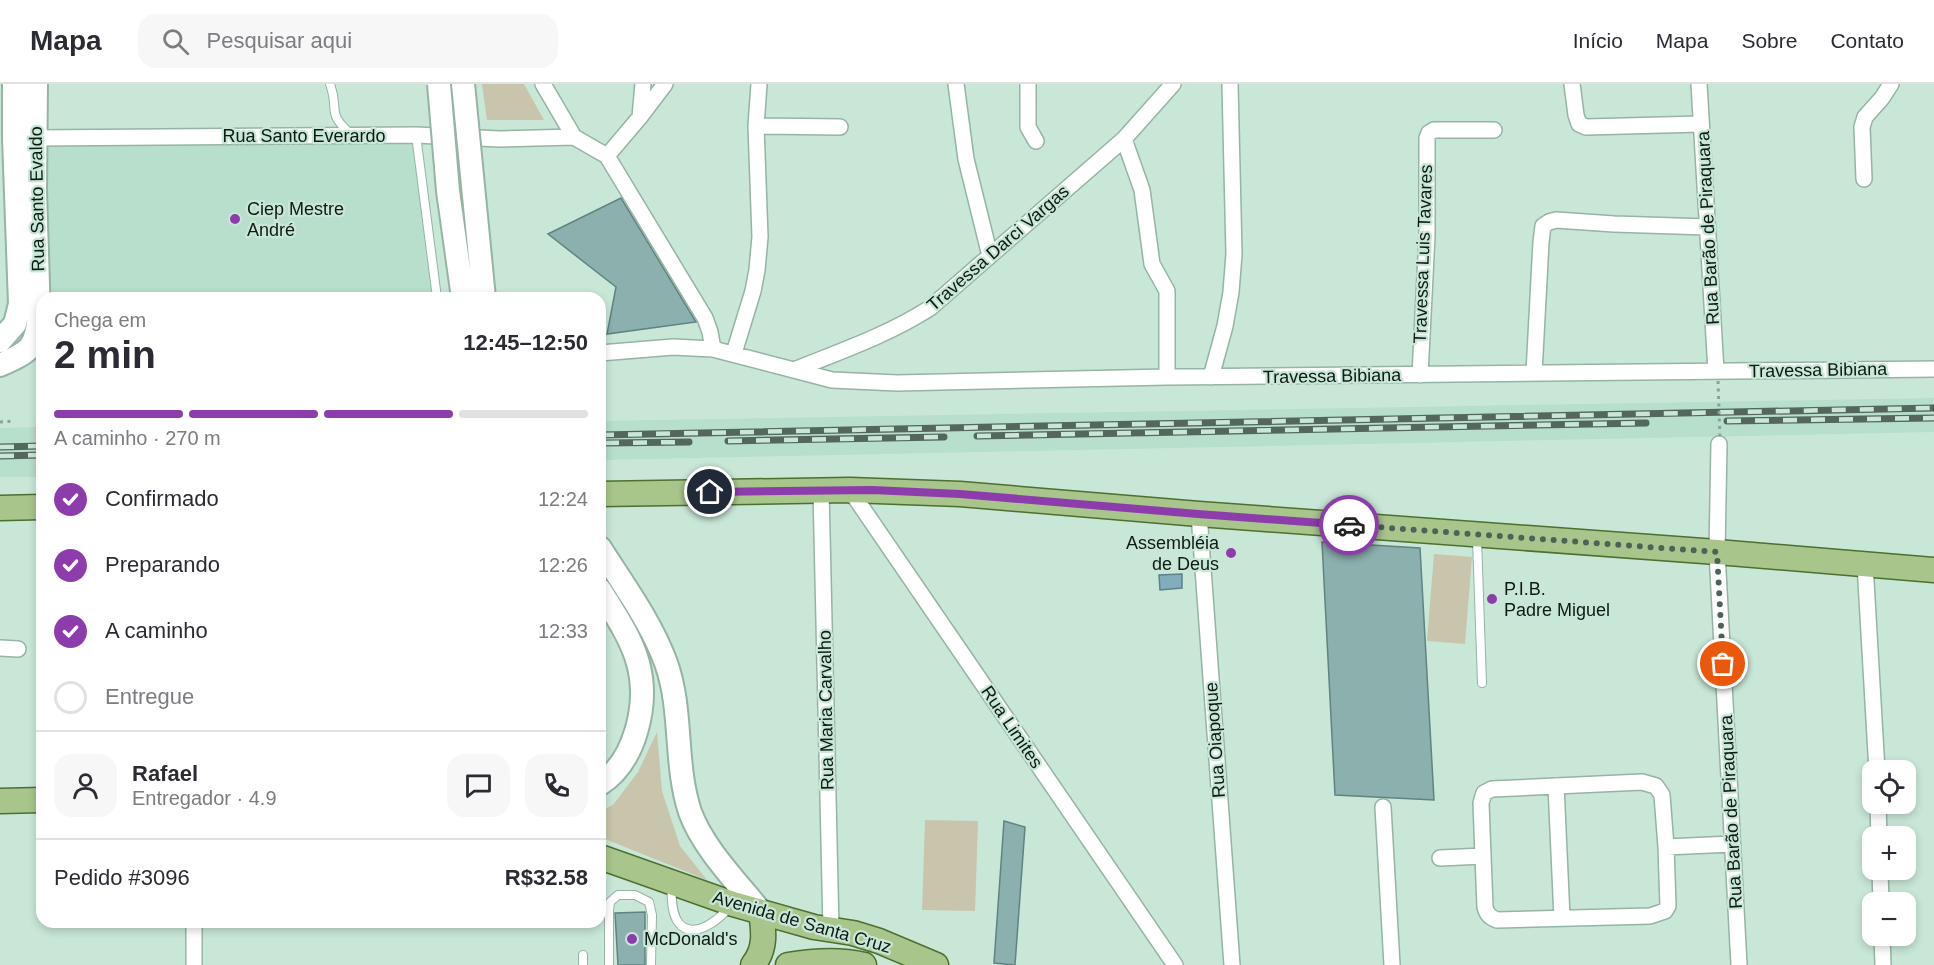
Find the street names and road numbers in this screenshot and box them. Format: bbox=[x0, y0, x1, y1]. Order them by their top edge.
street label: Rua Santo Evaldo bbox=[26, 126, 48, 272]
street label: Rua Santo Everardo bbox=[222, 126, 386, 146]
street label: Rua Barão de Piraquara bbox=[1693, 130, 1723, 325]
street label: Travessa Luis Tavares bbox=[1410, 164, 1436, 344]
street label: Travessa Darci Vargas bbox=[923, 181, 1073, 315]
street label: Travessa Bibiana bbox=[1749, 359, 1888, 381]
street label: Travessa Bibiana bbox=[1263, 365, 1402, 387]
street label: Rua Maria Carvalho bbox=[815, 630, 837, 790]
street label: Rua Oiapoque bbox=[1201, 681, 1229, 799]
street label: Rua Limites bbox=[977, 682, 1047, 772]
street label: Rua Barão de Piraquara bbox=[1716, 714, 1746, 909]
street label: Avenida de Santa Cruz bbox=[710, 887, 894, 957]

